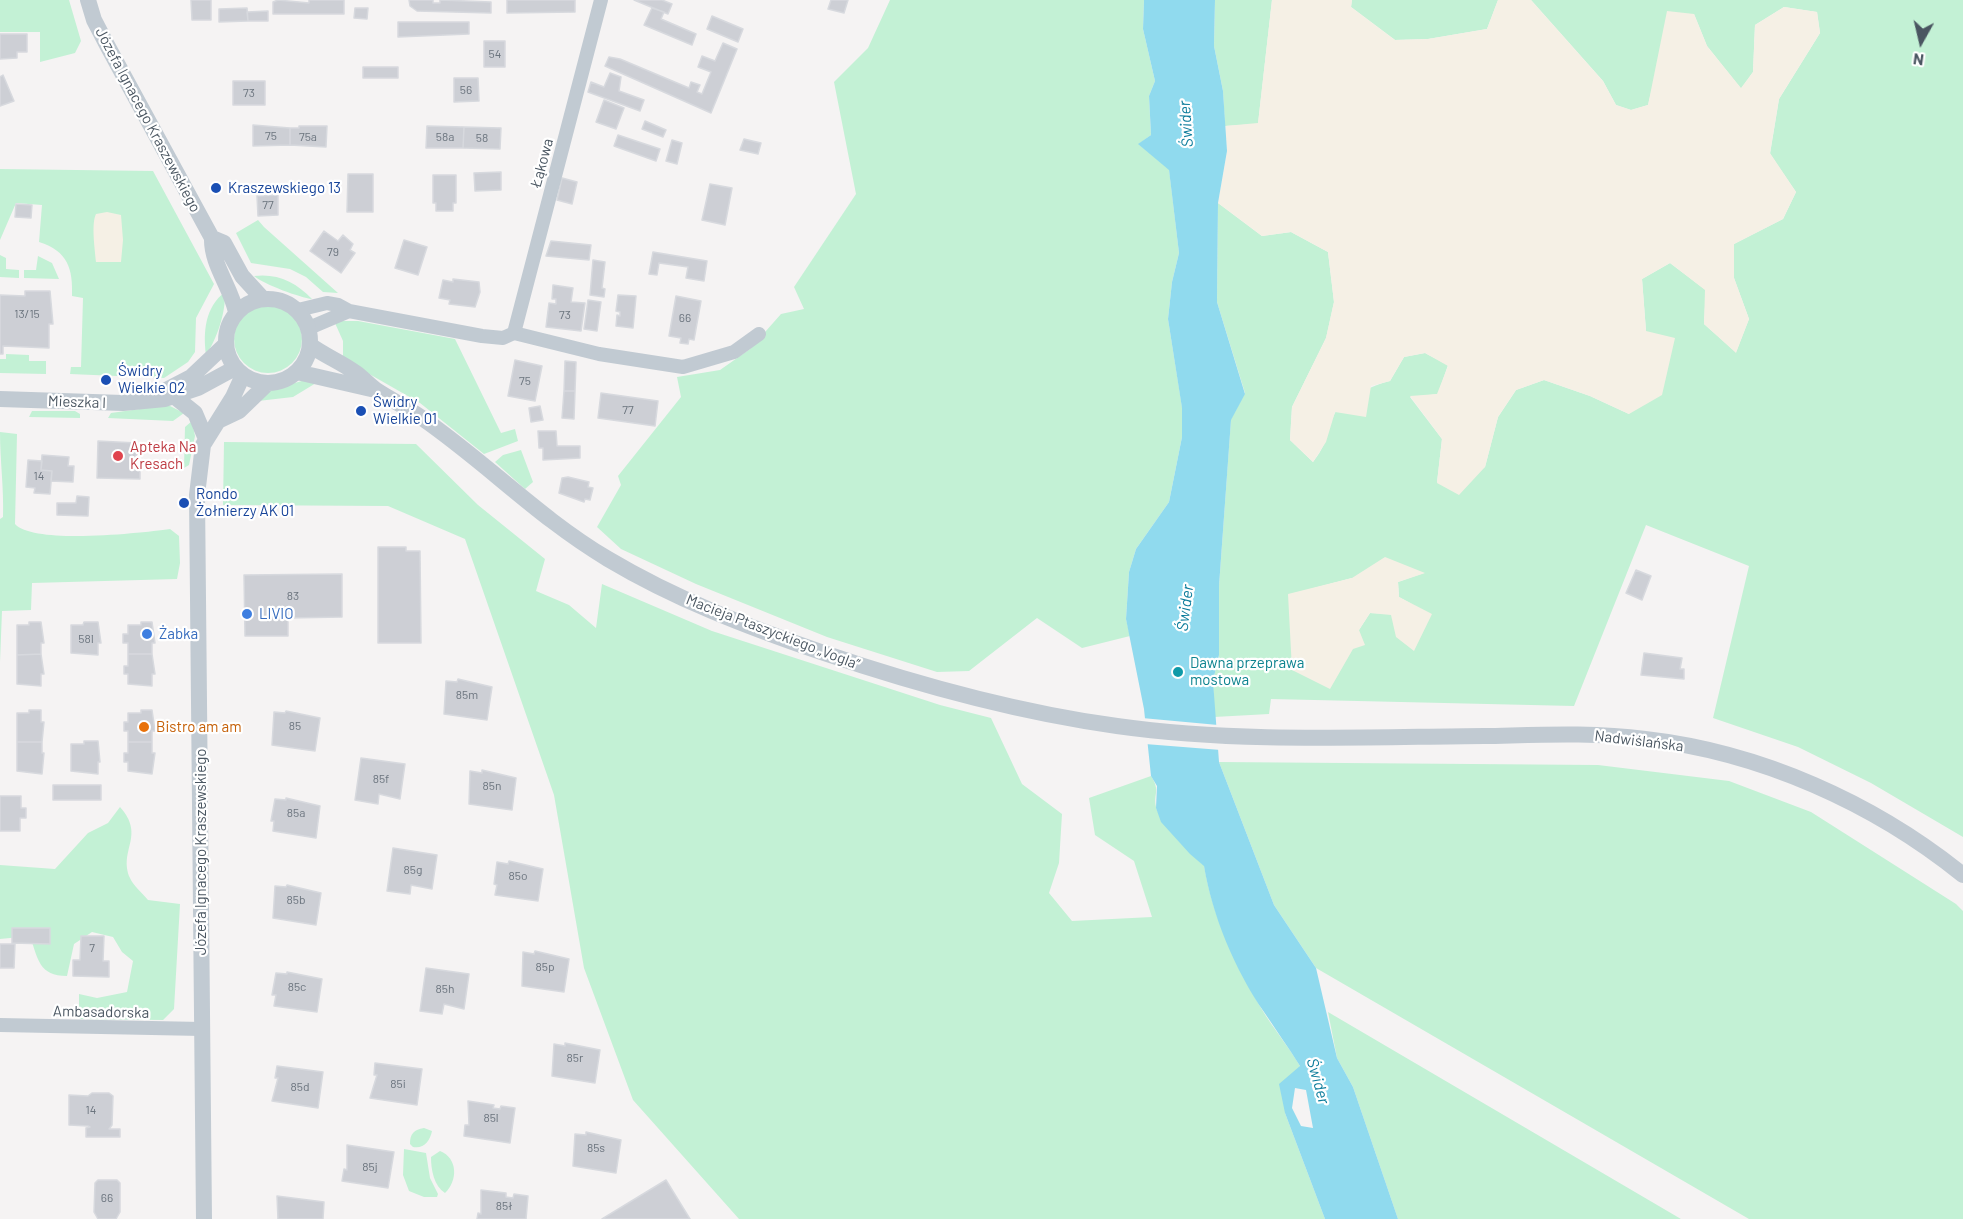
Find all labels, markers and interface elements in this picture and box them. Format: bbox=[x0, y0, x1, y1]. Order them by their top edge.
north arrow bbox=[1891, 12, 1951, 72]
street label: Józefa Ignacego Kraszewskiego bbox=[92, 25, 204, 215]
house number: 54 bbox=[489, 47, 501, 61]
text: N bbox=[1912, 50, 1925, 70]
house number: 56 bbox=[460, 83, 472, 97]
house number: 73 bbox=[243, 86, 255, 100]
water label: Świder bbox=[1175, 100, 1197, 148]
house number: 75 bbox=[265, 129, 277, 143]
house number: 75a bbox=[299, 130, 317, 144]
house number: 58a bbox=[436, 130, 454, 144]
house number: 58 bbox=[476, 131, 488, 145]
street label: Łąkowa bbox=[527, 137, 557, 189]
place label: Kraszewskiego 13 bbox=[228, 179, 341, 197]
marker: Kraszewskiego 13 bbox=[209, 181, 223, 195]
house number: 77 bbox=[262, 198, 274, 212]
house number: 79 bbox=[327, 245, 339, 259]
house number: 13/15 bbox=[14, 307, 40, 321]
house number: 73 bbox=[559, 308, 571, 322]
house number: 66 bbox=[679, 311, 691, 325]
place label: Świdry Wielkie 02 bbox=[118, 362, 185, 397]
marker: Świdry Wielkie 02 bbox=[99, 373, 113, 387]
house number: 75 bbox=[519, 374, 531, 388]
street label: Mieszka I bbox=[48, 392, 106, 412]
place label: Świdry Wielkie 01 bbox=[373, 393, 437, 428]
house number: 77 bbox=[622, 403, 634, 417]
marker: Świdry Wielkie 01 bbox=[354, 404, 368, 418]
place label: Apteka Na Kresach bbox=[130, 438, 196, 473]
marker: Apteka Na Kresach bbox=[111, 449, 125, 463]
house number: 14 bbox=[34, 469, 44, 483]
place label: Rondo Żołnierzy AK 01 bbox=[196, 485, 294, 520]
marker: Rondo Żołnierzy AK 01 bbox=[177, 496, 191, 510]
water label: Świder bbox=[1173, 584, 1197, 632]
house number: 83 bbox=[287, 589, 299, 603]
street label: Macieja Ptaszyckiego „Vogla” bbox=[684, 591, 862, 673]
place label: LIVIO bbox=[259, 605, 293, 623]
marker: LIVIO bbox=[240, 607, 254, 621]
place label: Żabka bbox=[159, 625, 198, 643]
marker: Żabka bbox=[140, 627, 154, 641]
house number: 58I bbox=[78, 632, 94, 646]
place label: Dawna przeprawa mostowa bbox=[1190, 654, 1304, 689]
marker: Dawna przeprawa mostowa bbox=[1171, 665, 1185, 679]
house number: 85m bbox=[456, 688, 478, 702]
place label: Bistro am am bbox=[156, 718, 242, 736]
house number: 85 bbox=[289, 719, 301, 733]
marker: Bistro am am bbox=[137, 720, 151, 734]
street label: Nadwiślańska bbox=[1594, 727, 1684, 755]
street label: Józefa Ignacego Kraszewskiego bbox=[192, 749, 210, 955]
house number: 85f bbox=[373, 772, 389, 786]
house number: 85n bbox=[483, 779, 501, 793]
house number: 85a bbox=[287, 806, 305, 820]
house number: 85g bbox=[404, 863, 422, 877]
house number: 85o bbox=[509, 869, 527, 883]
house number: 85b bbox=[287, 893, 305, 907]
house number: 7 bbox=[89, 941, 95, 955]
house number: 85p bbox=[535, 960, 555, 974]
house number: 85c bbox=[288, 980, 306, 994]
house number: 85h bbox=[436, 982, 454, 996]
street label: Ambasadorska bbox=[53, 1002, 149, 1022]
house number: 85r bbox=[567, 1051, 583, 1065]
water label: Świder bbox=[1302, 1056, 1334, 1106]
house number: 85i bbox=[390, 1077, 406, 1091]
house number: 85d bbox=[291, 1080, 309, 1094]
house number: 14 bbox=[86, 1103, 96, 1117]
house number: 85l bbox=[483, 1111, 499, 1125]
house number: 85s bbox=[587, 1141, 605, 1155]
house number: 85j bbox=[362, 1160, 378, 1174]
house number: 66 bbox=[101, 1191, 113, 1205]
house number: 85ł bbox=[496, 1199, 512, 1213]

